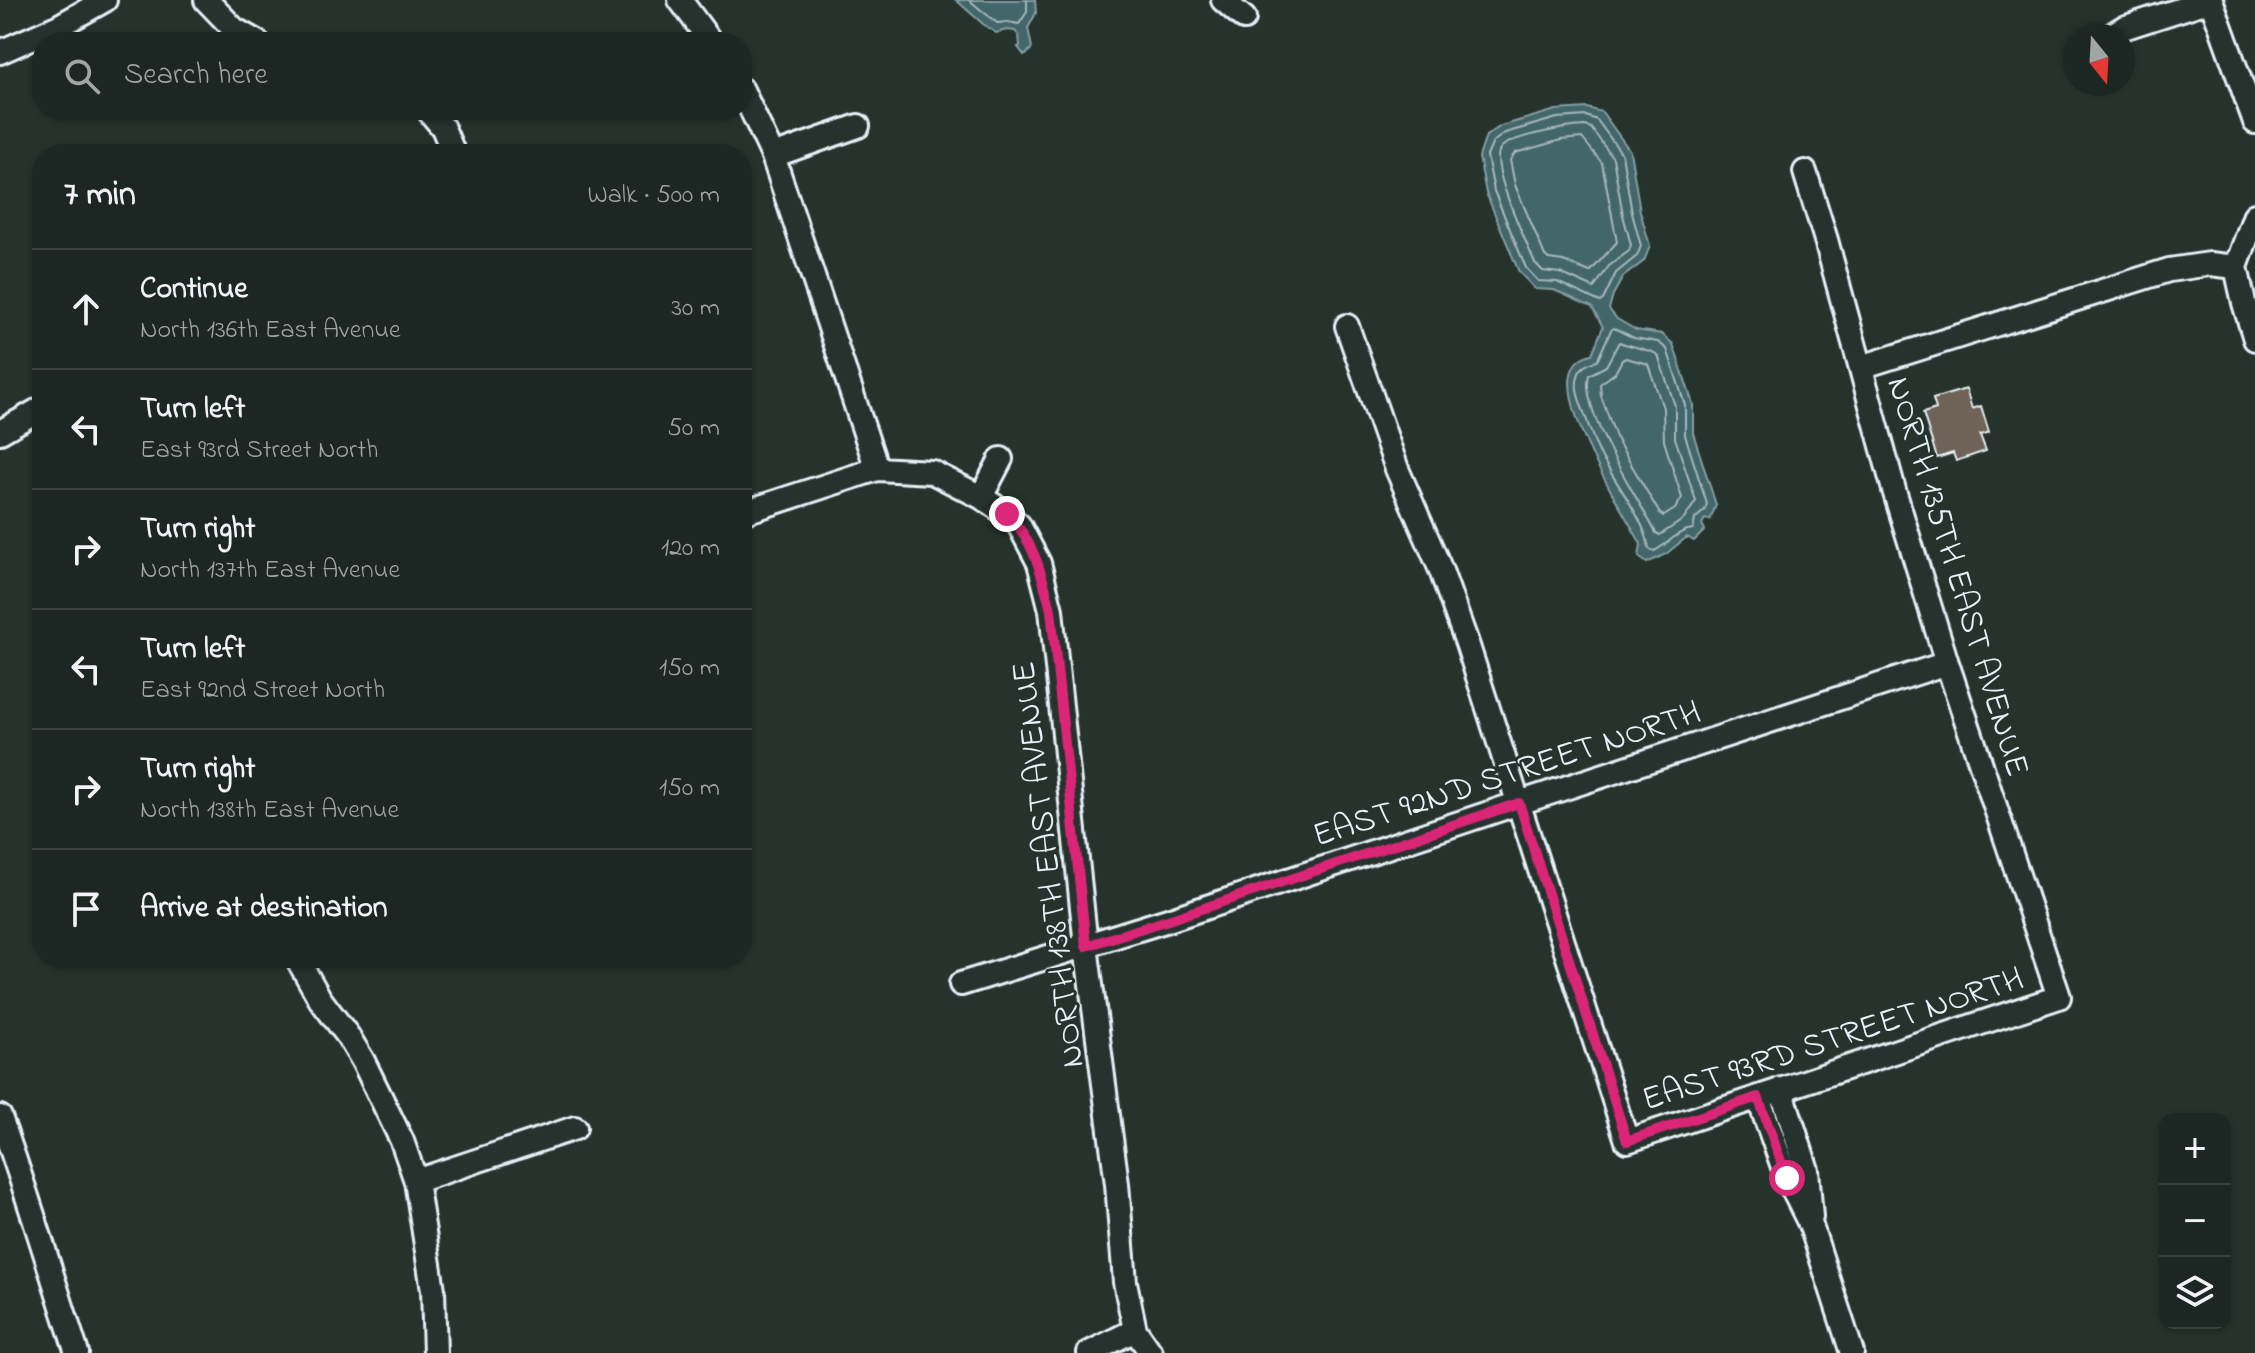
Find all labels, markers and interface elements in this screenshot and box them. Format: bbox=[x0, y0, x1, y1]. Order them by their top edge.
north arrow bbox=[2063, 24, 2135, 96]
search box bbox=[32, 32, 752, 120]
icon: search bbox=[60, 54, 104, 98]
text: Search here bbox=[124, 54, 268, 98]
text: 7 min bbox=[64, 171, 136, 221]
text: Walk · 500 m bbox=[588, 177, 720, 215]
text: Continue bbox=[140, 268, 248, 312]
icon: ahead bbox=[64, 287, 108, 331]
text: 30 m bbox=[671, 290, 720, 328]
text: North 136th East Avenue bbox=[140, 312, 401, 350]
street label: NORTH 135TH EAST AVENUE bbox=[1871, 371, 2041, 783]
text: Turn left bbox=[140, 388, 245, 432]
icon: left bbox=[64, 407, 108, 451]
text: 50 m bbox=[667, 410, 720, 448]
text: East 93rd Street North bbox=[140, 432, 378, 470]
route end bbox=[989, 496, 1025, 532]
text: Turn right bbox=[140, 508, 255, 552]
icon: right bbox=[64, 527, 108, 571]
text: 120 m bbox=[661, 530, 720, 568]
text: North 137th East Avenue bbox=[140, 552, 400, 590]
text: Turn left bbox=[140, 628, 245, 672]
icon: left bbox=[64, 647, 108, 691]
text: 150 m bbox=[659, 650, 720, 688]
street label: NORTH 138TH EAST AVENUE bbox=[1000, 658, 1100, 1071]
text: East 92nd Street North bbox=[140, 672, 385, 710]
street label: EAST 92ND STREET NORTH bbox=[1307, 689, 1708, 862]
text: Turn right bbox=[140, 748, 255, 792]
icon: right bbox=[64, 767, 108, 811]
text: 150 m bbox=[659, 770, 720, 808]
text: North 138th East Avenue bbox=[140, 792, 399, 830]
icon: arrive bbox=[64, 887, 108, 931]
text: Arrive at destination bbox=[140, 887, 388, 931]
street label: EAST 93RD STREET NORTH bbox=[1636, 955, 2030, 1126]
map controls bbox=[2159, 1113, 2231, 1329]
button: + bbox=[2159, 1113, 2231, 1185]
route start bbox=[1769, 1160, 1805, 1196]
button: − bbox=[2159, 1185, 2231, 1257]
button: layers bbox=[2159, 1257, 2231, 1329]

